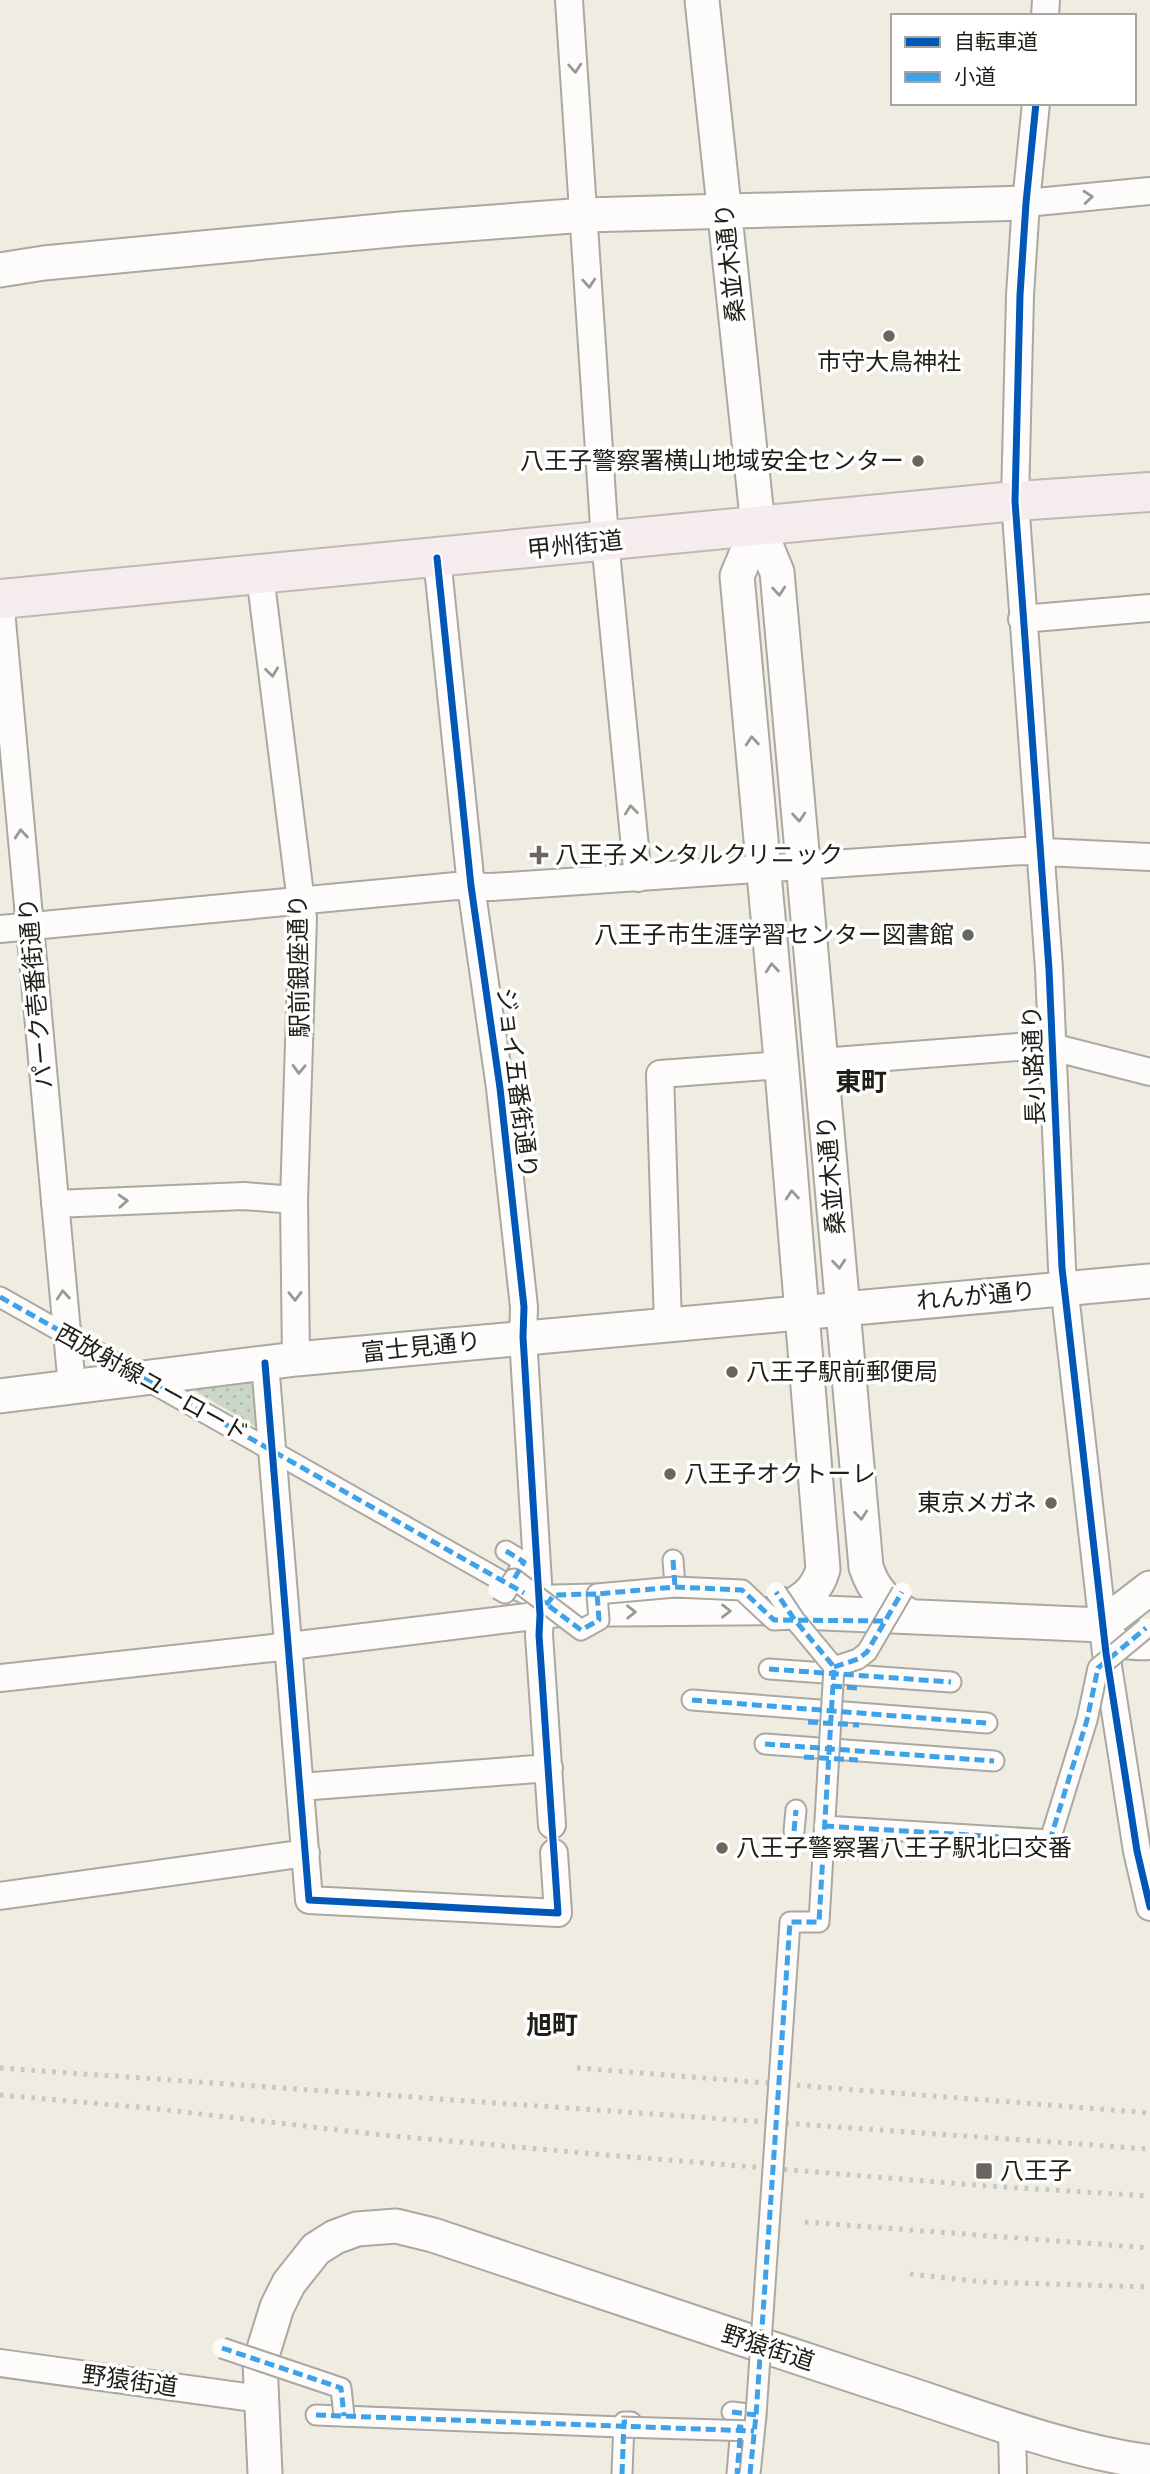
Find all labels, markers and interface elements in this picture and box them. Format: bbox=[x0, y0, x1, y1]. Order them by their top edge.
legend bbox=[891, 14, 1136, 105]
text: 自転車道 bbox=[954, 29, 1038, 54]
one-way arrow bbox=[567, 63, 582, 74]
text: 小道 bbox=[954, 64, 996, 89]
one-way arrow bbox=[1083, 190, 1094, 205]
street label: 桑並木通り bbox=[709, 202, 750, 324]
one-way arrow bbox=[581, 278, 596, 289]
marker: 市守大鳥神社 bbox=[881, 328, 897, 344]
place label: 市守大鳥神社 bbox=[817, 347, 961, 376]
place label: 八王子警察署横山地域安全センター bbox=[520, 446, 904, 475]
marker: 八王子警察署横山地域安全センター bbox=[910, 453, 926, 469]
street label: 甲州街道 bbox=[526, 525, 624, 564]
one-way arrow bbox=[771, 586, 786, 597]
one-way arrow bbox=[265, 666, 280, 678]
one-way arrow bbox=[745, 736, 760, 747]
one-way arrow bbox=[624, 804, 639, 815]
one-way arrow bbox=[791, 812, 806, 823]
one-way arrow bbox=[14, 828, 29, 840]
place label: 八王子メンタルクリニック bbox=[555, 840, 843, 869]
marker: 八王子メンタルクリニック bbox=[529, 845, 549, 865]
street label: 駅前銀座通り bbox=[283, 894, 314, 1038]
street label: パーク壱番街通り bbox=[13, 896, 58, 1090]
place label: 八王子市生涯学習センター図書館 bbox=[594, 920, 954, 949]
marker: 八王子市生涯学習センター図書館 bbox=[960, 927, 976, 943]
one-way arrow bbox=[765, 962, 780, 973]
street label: ジョイ五番街通り bbox=[491, 986, 544, 1180]
street label: 長小路通り bbox=[1017, 1005, 1050, 1125]
one-way arrow bbox=[292, 1063, 307, 1074]
district label: 東町 bbox=[835, 1066, 887, 1098]
street label: 桑並木通り bbox=[811, 1114, 850, 1236]
one-way arrow bbox=[785, 1189, 800, 1200]
one-way arrow bbox=[118, 1194, 129, 1209]
one-way arrow bbox=[831, 1258, 846, 1269]
street label: れんが通り bbox=[915, 1276, 1037, 1315]
one-way arrow bbox=[56, 1289, 71, 1300]
one-way arrow bbox=[287, 1291, 303, 1302]
street label: 西放射線ユーロード bbox=[51, 1318, 254, 1448]
street label: 富士見通り bbox=[360, 1326, 482, 1367]
place label: 八王子駅前郵便局 bbox=[746, 1357, 938, 1386]
marker: 八王子駅前郵便局 bbox=[724, 1364, 740, 1380]
place label: 八王子オクトーレ bbox=[684, 1459, 876, 1488]
marker: 八王子オクトーレ bbox=[662, 1466, 678, 1482]
place label: 東京メガネ bbox=[917, 1488, 1037, 1517]
marker: 東京メガネ bbox=[1043, 1495, 1059, 1511]
one-way arrow bbox=[853, 1509, 868, 1520]
one-way arrow bbox=[721, 1603, 732, 1619]
one-way arrow bbox=[627, 1604, 637, 1620]
place label: 八王子警察署八王子駅北口交番 bbox=[736, 1833, 1072, 1862]
marker: 八王子警察署八王子駅北口交番 bbox=[714, 1840, 730, 1856]
district label: 旭町 bbox=[526, 2009, 578, 2041]
place label: 八王子 bbox=[1000, 2156, 1072, 2185]
marker: 八王子 bbox=[974, 2161, 994, 2181]
street label: 野猿街道 bbox=[718, 2319, 818, 2376]
street label: 野猿街道 bbox=[81, 2359, 180, 2402]

